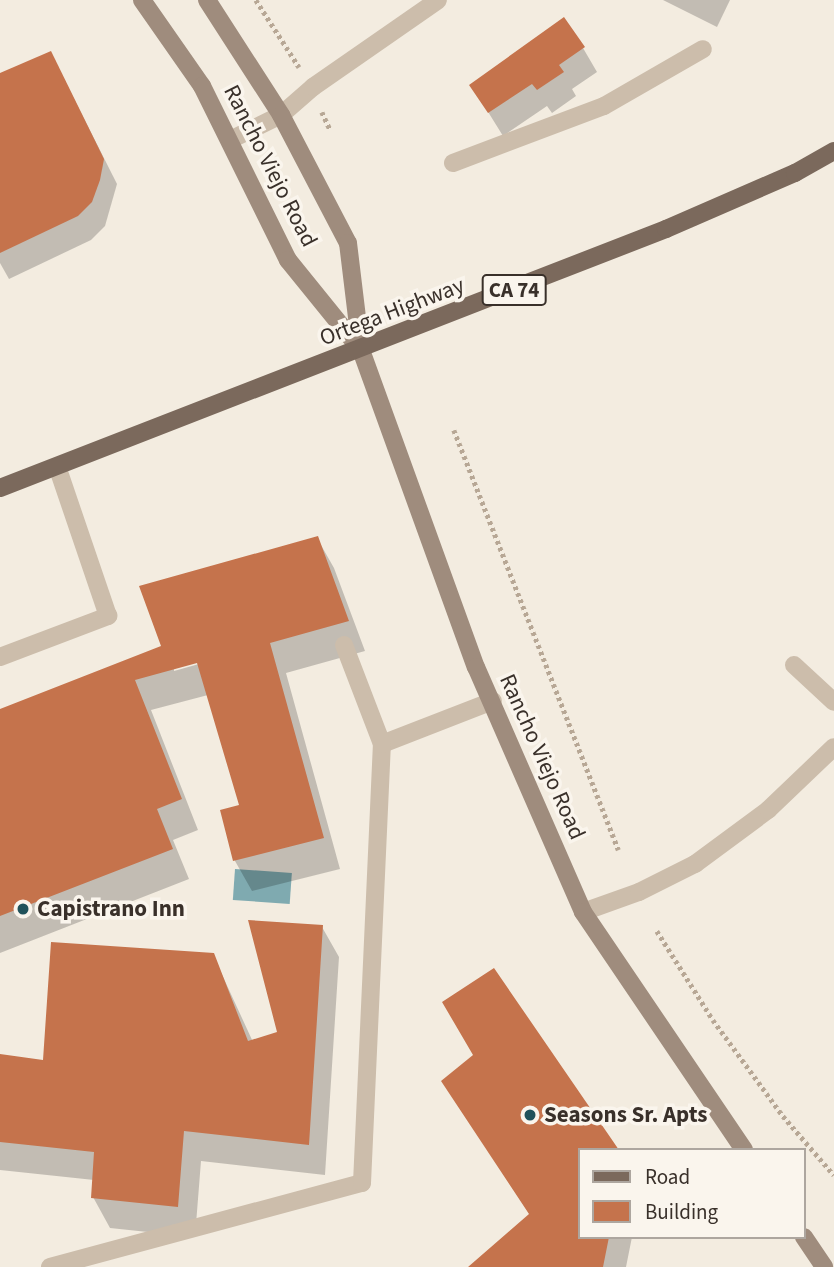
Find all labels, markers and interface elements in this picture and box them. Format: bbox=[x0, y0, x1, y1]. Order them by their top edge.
street label: Rancho Viejo Road bbox=[217, 80, 323, 252]
street label: Ortega Highway bbox=[316, 272, 468, 352]
road number: CA 74 bbox=[481, 272, 547, 308]
street label: Rancho Viejo Road bbox=[493, 670, 591, 844]
place label: Capistrano Inn bbox=[37, 895, 185, 923]
marker: Capistrano Inn bbox=[15, 901, 31, 917]
place label: Seasons Sr. Apts bbox=[544, 1101, 707, 1129]
marker: Seasons Sr. Apts bbox=[522, 1107, 538, 1123]
legend bbox=[578, 1148, 806, 1239]
text: Road bbox=[645, 1162, 690, 1192]
text: Building bbox=[645, 1197, 718, 1227]

